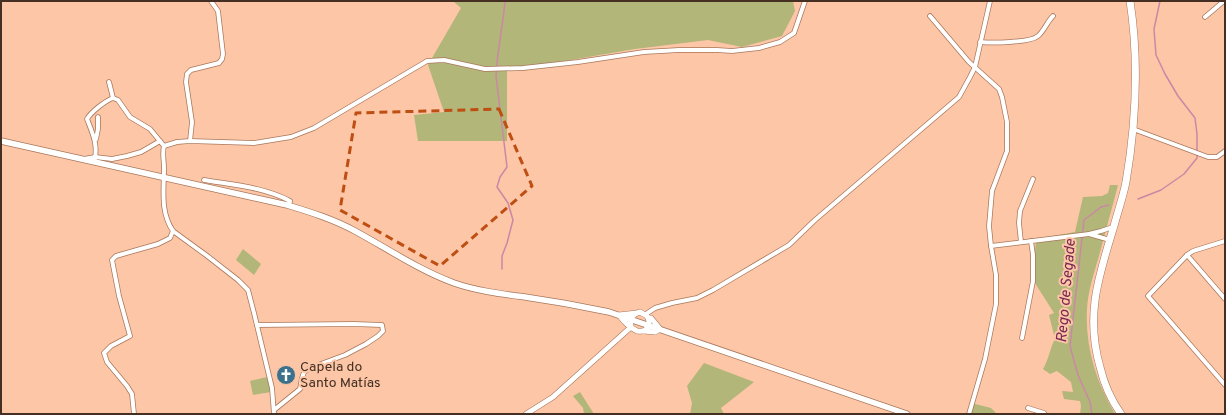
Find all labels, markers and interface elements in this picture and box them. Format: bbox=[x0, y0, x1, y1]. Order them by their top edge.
water label: Rego de Segade bbox=[1053, 238, 1081, 344]
place label: Capela do Santo Matías bbox=[300, 359, 381, 392]
church icon: Capela do Santo Matías bbox=[275, 364, 297, 386]

